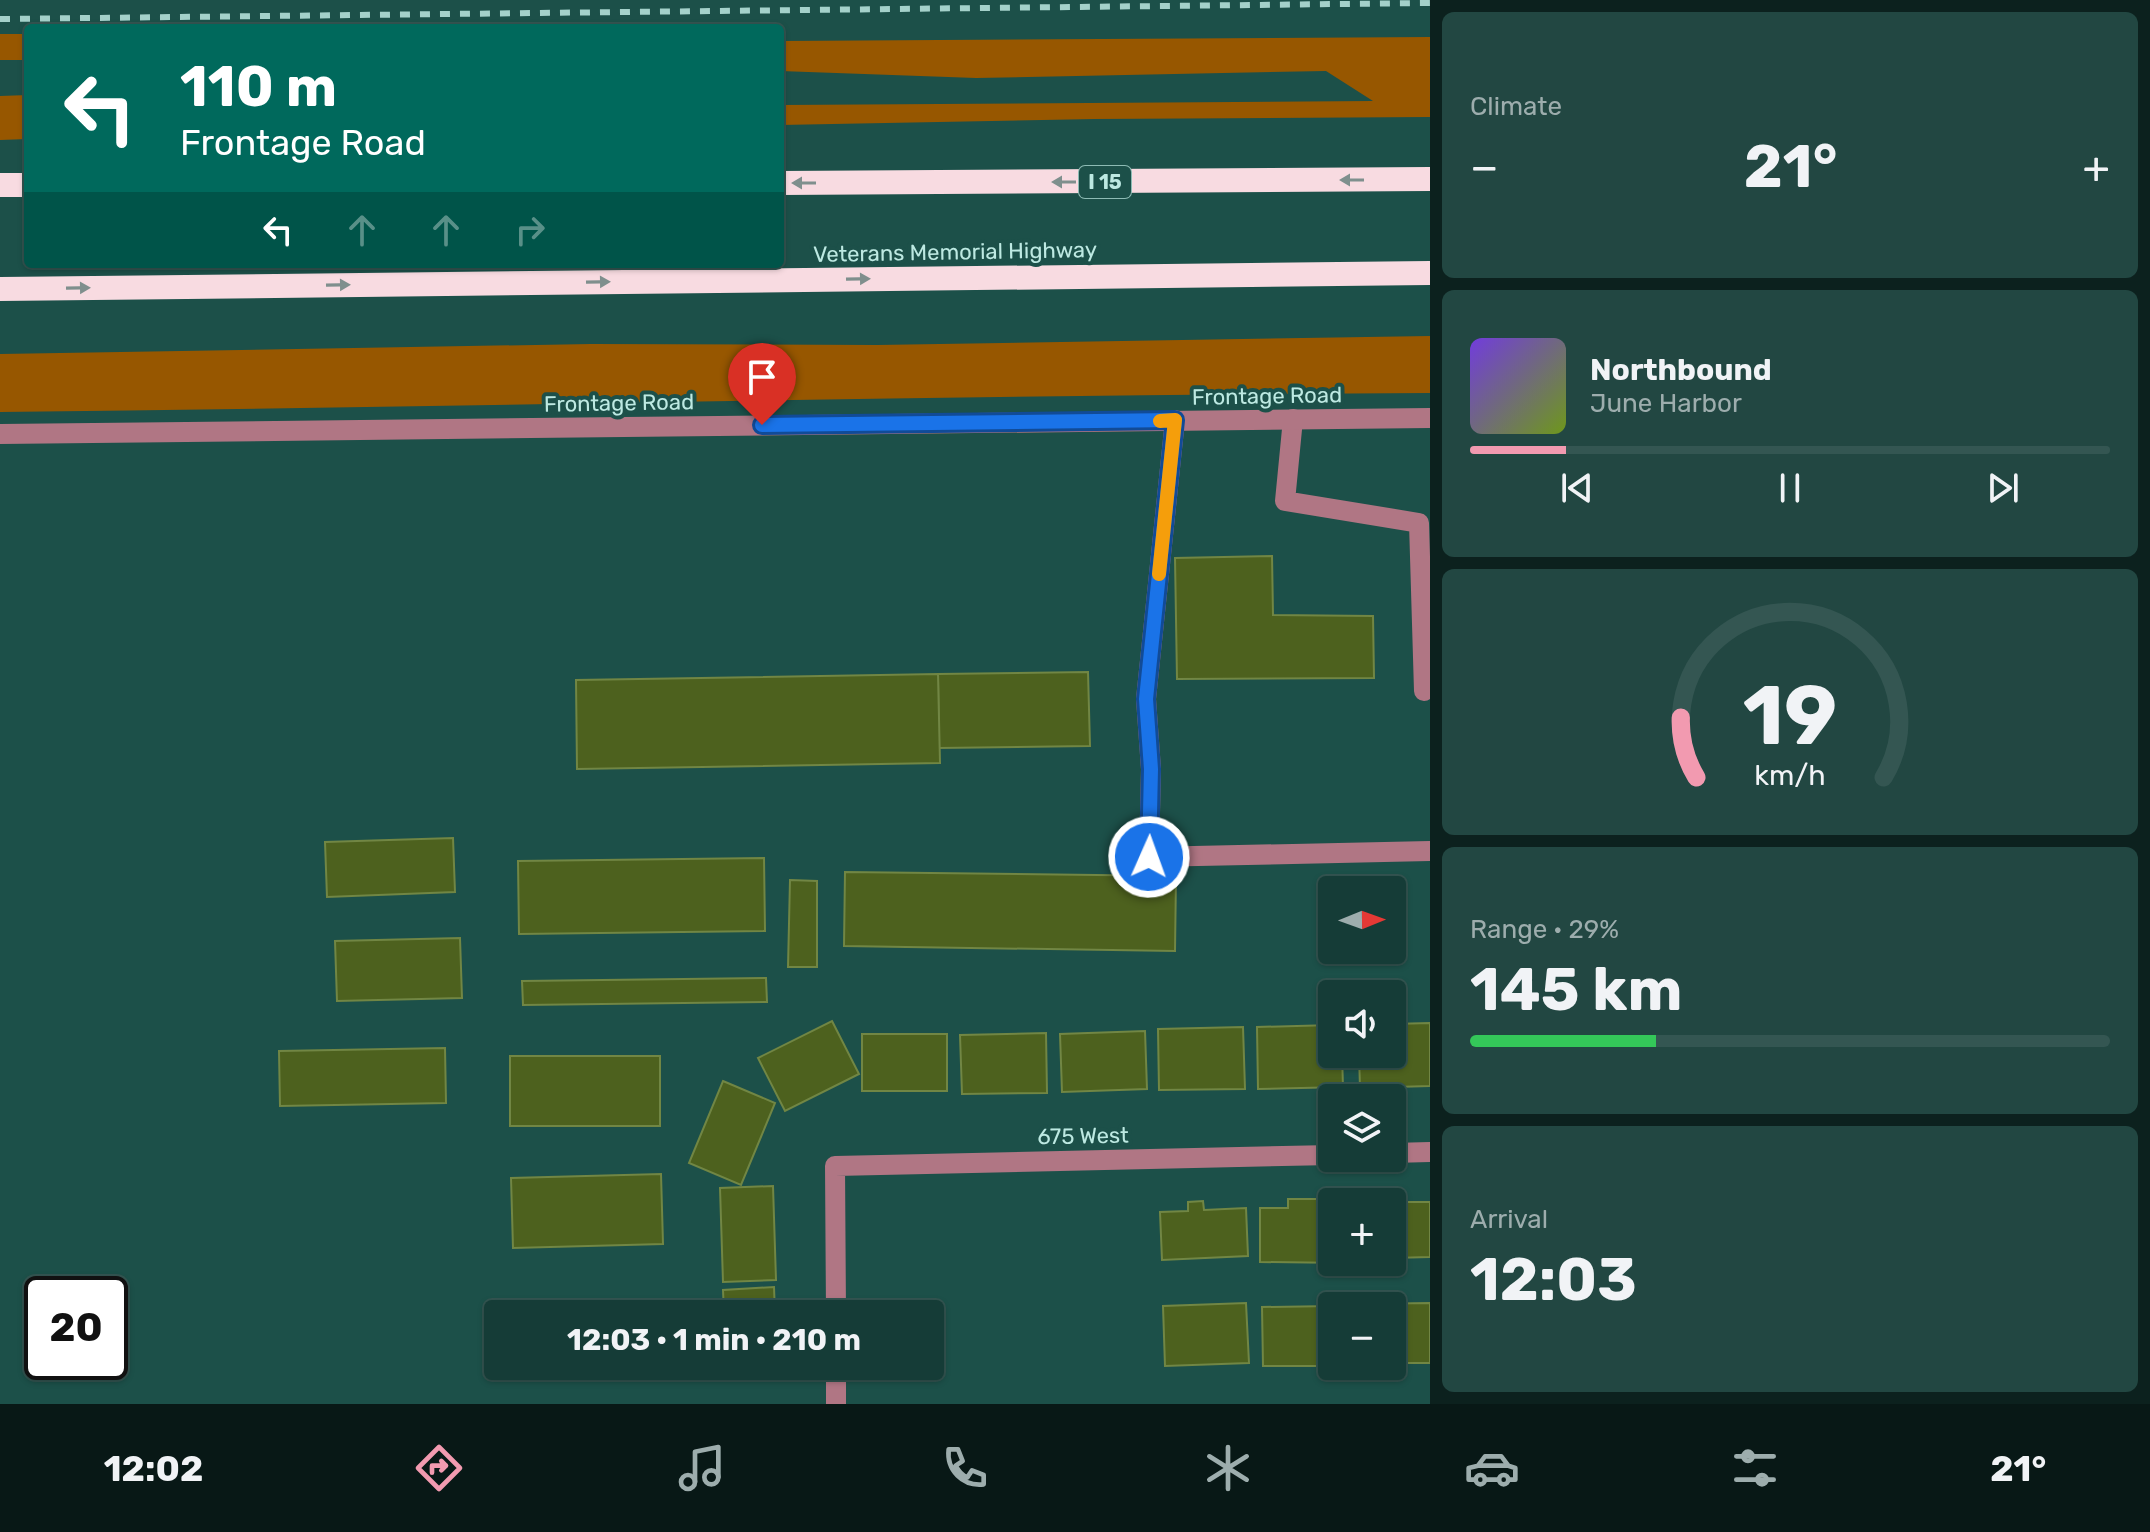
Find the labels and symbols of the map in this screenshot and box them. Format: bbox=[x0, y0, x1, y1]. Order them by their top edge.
road number: I 15 bbox=[1079, 166, 1131, 198]
one-way arrow bbox=[1339, 174, 1364, 186]
one-way arrow bbox=[1051, 176, 1076, 188]
one-way arrow bbox=[791, 177, 816, 189]
street label: Veterans Memorial Highway bbox=[813, 236, 1097, 268]
one-way arrow bbox=[846, 273, 871, 285]
one-way arrow bbox=[586, 276, 611, 288]
one-way arrow bbox=[326, 279, 351, 291]
one-way arrow bbox=[66, 282, 91, 294]
pin bbox=[728, 343, 796, 425]
street label: Frontage Road bbox=[1192, 381, 1342, 411]
street label: Frontage Road bbox=[544, 388, 694, 418]
position arrow bbox=[1107, 815, 1191, 899]
north arrow bbox=[1318, 876, 1406, 964]
street label: 675 West bbox=[1037, 1122, 1129, 1150]
speed limit sign: 20 bbox=[24, 1276, 128, 1380]

